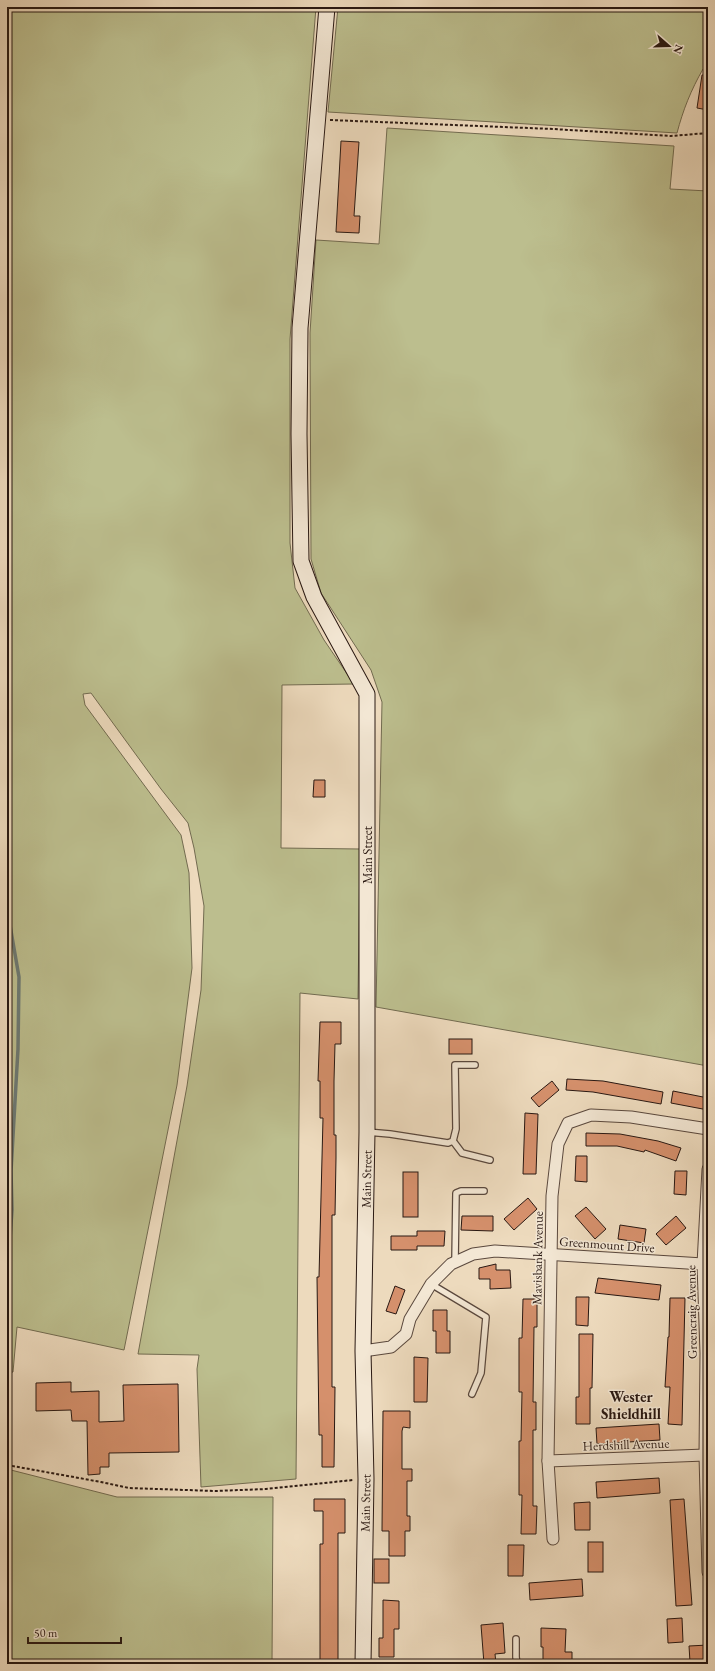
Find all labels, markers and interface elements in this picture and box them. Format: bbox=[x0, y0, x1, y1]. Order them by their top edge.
north arrow bbox=[649, 26, 689, 66]
text: N bbox=[670, 43, 686, 56]
street label: Main Street bbox=[359, 826, 376, 884]
street label: Main Street bbox=[357, 1150, 376, 1208]
street label: Mavisbank Avenue bbox=[528, 1211, 547, 1305]
street label: Greenmount Drive bbox=[559, 1233, 655, 1256]
street label: Greencraig Avenue bbox=[682, 1265, 701, 1359]
district label: Wester Shieldhill bbox=[601, 1387, 662, 1423]
street label: Herdshill Avenue bbox=[582, 1434, 670, 1455]
street label: Main Street bbox=[356, 1474, 375, 1532]
scale bar bbox=[28, 1619, 121, 1645]
text: 50 m bbox=[34, 1625, 58, 1641]

